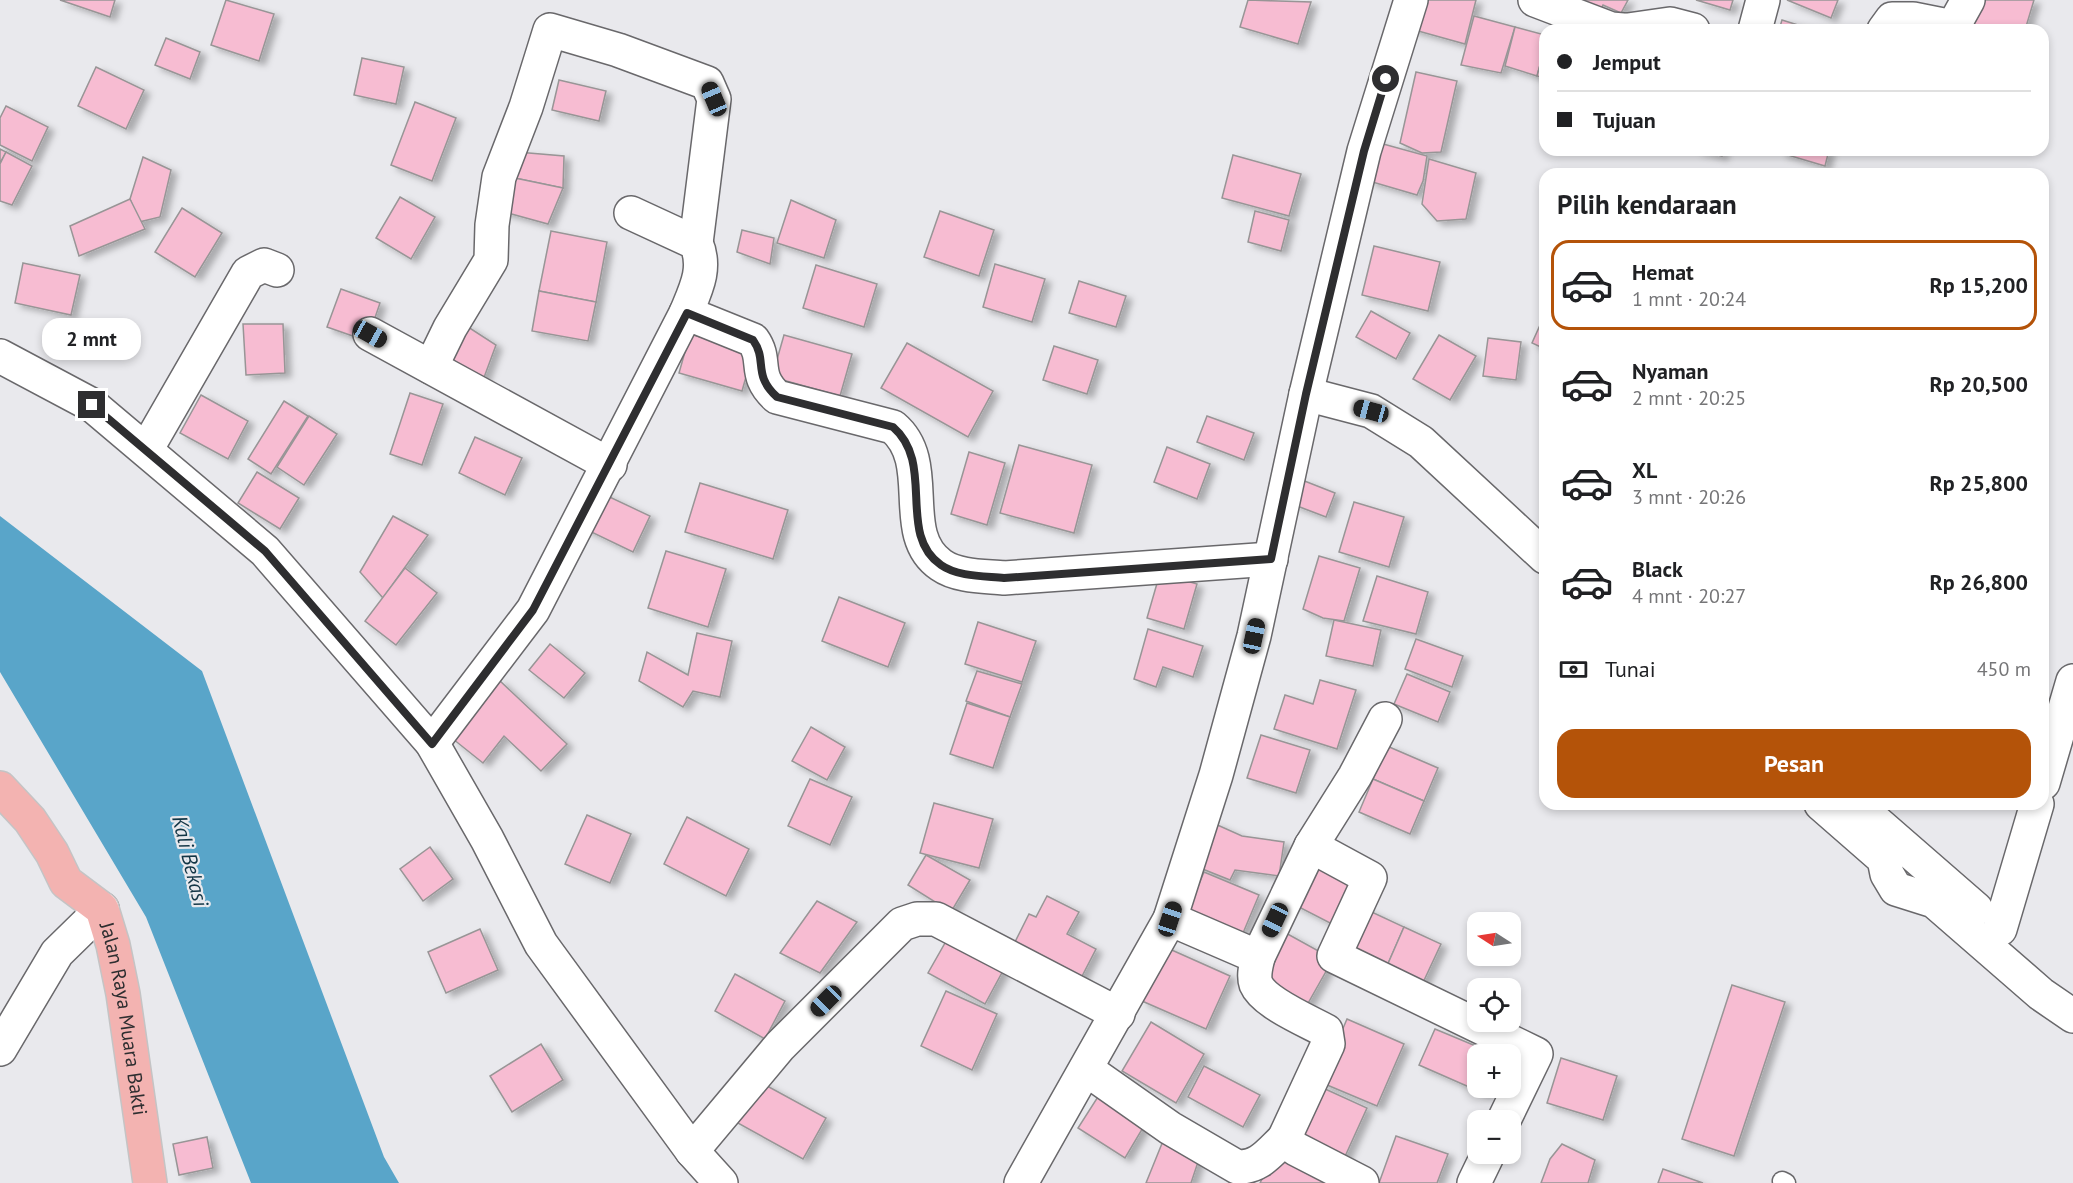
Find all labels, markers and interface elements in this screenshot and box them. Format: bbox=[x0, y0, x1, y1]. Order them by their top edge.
text: Jemput bbox=[1593, 48, 1661, 76]
route start bbox=[1372, 65, 1399, 92]
car bbox=[699, 79, 729, 119]
text: Tujuan bbox=[1593, 106, 1656, 134]
text: Pilih kendaraan bbox=[1557, 187, 1737, 221]
icon: car bbox=[1560, 258, 1614, 312]
text: Hemat bbox=[1632, 258, 1694, 286]
text: Rp 15,200 bbox=[1929, 271, 2028, 299]
text: 1 mnt · 20:24 bbox=[1632, 286, 1746, 312]
car bbox=[350, 317, 390, 351]
callout: 2 mnt bbox=[42, 318, 142, 360]
text: 2 mnt bbox=[66, 326, 117, 352]
icon: car bbox=[1560, 357, 1614, 411]
text: Nyaman bbox=[1632, 357, 1709, 385]
text: Rp 20,500 bbox=[1929, 370, 2028, 398]
text: 2 mnt · 20:25 bbox=[1632, 385, 1746, 411]
route end bbox=[78, 391, 105, 418]
car bbox=[1351, 398, 1391, 424]
icon: car bbox=[1560, 456, 1614, 510]
text: XL bbox=[1632, 456, 1657, 484]
text: Rp 25,800 bbox=[1929, 469, 2028, 497]
text: 3 mnt · 20:26 bbox=[1632, 484, 1746, 510]
icon: car bbox=[1560, 555, 1614, 609]
text: Black bbox=[1632, 555, 1683, 583]
text: Rp 26,800 bbox=[1929, 568, 2028, 596]
text: 4 mnt · 20:27 bbox=[1632, 583, 1746, 609]
car bbox=[1241, 617, 1267, 655]
icon: cash bbox=[1557, 653, 1590, 686]
text: Tunai bbox=[1605, 655, 1656, 683]
text: 450 m bbox=[1977, 656, 2031, 682]
button: Pesan bbox=[1557, 729, 2031, 798]
water label: Kali Bekasi bbox=[166, 813, 215, 910]
car bbox=[1156, 899, 1184, 939]
car bbox=[1259, 900, 1291, 940]
north arrow bbox=[1467, 912, 1521, 966]
map controls bbox=[1467, 912, 1521, 1164]
street label: Jalan Raya Muara Bakti bbox=[93, 918, 153, 1117]
button: locate bbox=[1467, 978, 1521, 1032]
car bbox=[807, 982, 845, 1020]
button: + bbox=[1467, 1044, 1521, 1098]
button: − bbox=[1467, 1110, 1521, 1164]

